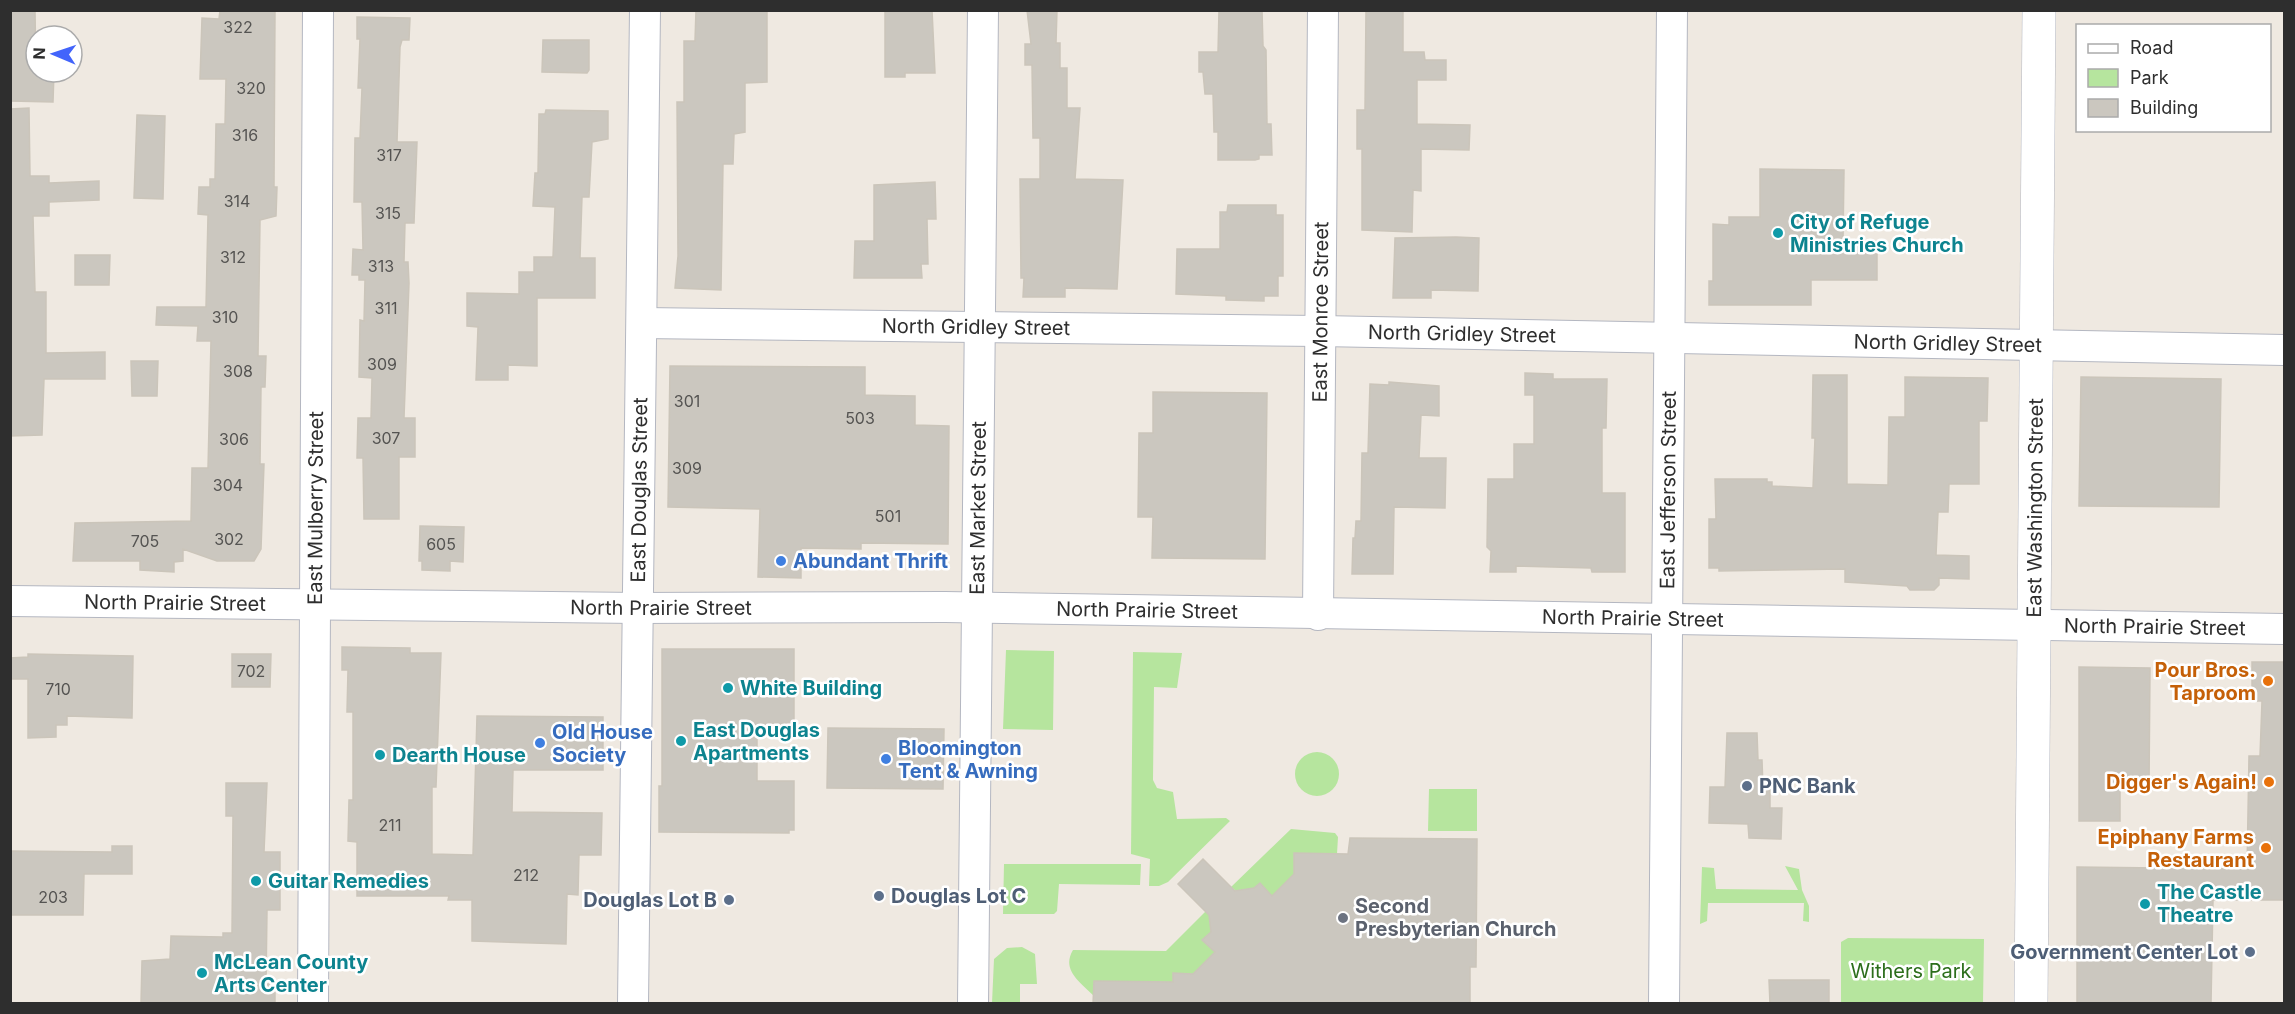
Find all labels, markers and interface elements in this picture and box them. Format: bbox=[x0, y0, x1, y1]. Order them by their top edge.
house number: 322 bbox=[223, 17, 253, 37]
north arrow bbox=[24, 24, 84, 84]
legend bbox=[2076, 24, 2271, 132]
text: Road bbox=[2130, 37, 2173, 58]
text: N bbox=[29, 47, 49, 60]
text: Park bbox=[2130, 67, 2169, 88]
house number: 320 bbox=[236, 78, 266, 98]
text: Building bbox=[2130, 97, 2198, 118]
house number: 316 bbox=[232, 125, 258, 145]
house number: 317 bbox=[376, 145, 402, 165]
house number: 314 bbox=[224, 191, 250, 211]
house number: 315 bbox=[375, 203, 401, 223]
place label: City of Refuge Ministries Church bbox=[1790, 210, 1964, 257]
street label: East Monroe Street bbox=[1308, 221, 1333, 403]
marker: City of Refuge Ministries Church bbox=[1771, 226, 1785, 240]
house number: 312 bbox=[220, 247, 246, 267]
house number: 313 bbox=[368, 256, 394, 276]
house number: 311 bbox=[375, 298, 397, 318]
house number: 310 bbox=[212, 307, 238, 327]
street label: North Gridley Street bbox=[882, 314, 1071, 340]
street label: North Gridley Street bbox=[1368, 320, 1557, 348]
street label: North Gridley Street bbox=[1853, 330, 2043, 357]
house number: 309 bbox=[367, 354, 397, 374]
house number: 308 bbox=[223, 361, 253, 381]
street label: East Jefferson Street bbox=[1655, 390, 1681, 589]
house number: 301 bbox=[674, 391, 700, 411]
street label: East Douglas Street bbox=[626, 397, 652, 583]
street label: East Washington Street bbox=[2022, 398, 2048, 618]
house number: 503 bbox=[845, 408, 875, 428]
street label: East Mulberry Street bbox=[303, 411, 328, 605]
street label: East Market Street bbox=[965, 420, 991, 595]
house number: 307 bbox=[372, 428, 400, 448]
house number: 306 bbox=[219, 429, 249, 449]
house number: 309 bbox=[672, 458, 702, 478]
house number: 304 bbox=[213, 475, 243, 495]
house number: 501 bbox=[875, 506, 901, 526]
house number: 302 bbox=[214, 529, 244, 549]
house number: 705 bbox=[131, 531, 159, 551]
house number: 605 bbox=[426, 534, 456, 554]
place label: Abundant Thrift bbox=[793, 549, 948, 573]
marker: Abundant Thrift bbox=[774, 554, 788, 568]
street label: North Prairie Street bbox=[84, 590, 266, 616]
street label: North Prairie Street bbox=[570, 595, 752, 620]
street label: North Prairie Street bbox=[1056, 597, 1238, 624]
street label: North Prairie Street bbox=[1542, 605, 1724, 632]
street label: North Prairie Street bbox=[2064, 613, 2246, 640]
place label: Pour Bros. Taproom bbox=[2155, 658, 2256, 705]
house number: 702 bbox=[237, 661, 265, 681]
marker: Pour Bros. Taproom bbox=[2261, 674, 2275, 688]
place label: White Building bbox=[740, 676, 882, 700]
house number: 710 bbox=[45, 679, 71, 699]
marker: White Building bbox=[721, 681, 735, 695]
place label: East Douglas Apartments bbox=[693, 718, 820, 765]
place label: Old House Society bbox=[552, 720, 653, 767]
marker: East Douglas Apartments bbox=[674, 734, 688, 748]
marker: Old House Society bbox=[533, 736, 547, 750]
place label: Bloomington Tent & Awning bbox=[898, 736, 1038, 783]
place label: Dearth House bbox=[392, 743, 526, 767]
marker: Dearth House bbox=[373, 748, 387, 762]
marker: Bloomington Tent & Awning bbox=[879, 752, 893, 766]
place label: Digger's Again! bbox=[2106, 770, 2257, 794]
place label: PNC Bank bbox=[1759, 774, 1856, 798]
marker: Digger's Again! bbox=[2262, 775, 2276, 789]
marker: PNC Bank bbox=[1740, 779, 1754, 793]
house number: 211 bbox=[379, 815, 401, 835]
place label: Epiphany Farms Restaurant bbox=[2098, 825, 2254, 872]
marker: Epiphany Farms Restaurant bbox=[2259, 841, 2273, 855]
house number: 212 bbox=[513, 865, 539, 885]
place label: Guitar Remedies bbox=[268, 869, 429, 893]
marker: Guitar Remedies bbox=[249, 874, 263, 888]
place label: The Castle Theatre bbox=[2157, 880, 2262, 927]
place label: Douglas Lot C bbox=[891, 884, 1026, 908]
house number: 203 bbox=[38, 887, 68, 907]
place label: Douglas Lot B bbox=[583, 888, 717, 912]
marker: Douglas Lot C bbox=[872, 889, 886, 903]
marker: Douglas Lot B bbox=[722, 893, 736, 907]
place label: Second Presbyterian Church bbox=[1355, 894, 1556, 941]
marker: The Castle Theatre bbox=[2138, 897, 2152, 911]
marker: Second Presbyterian Church bbox=[1336, 911, 1350, 925]
place label: Government Center Lot bbox=[2010, 940, 2238, 964]
marker: Government Center Lot bbox=[2243, 945, 2257, 959]
place label: McLean County Arts Center bbox=[214, 950, 368, 997]
park label: Withers Park bbox=[1850, 959, 1972, 983]
marker: McLean County Arts Center bbox=[195, 966, 209, 980]

